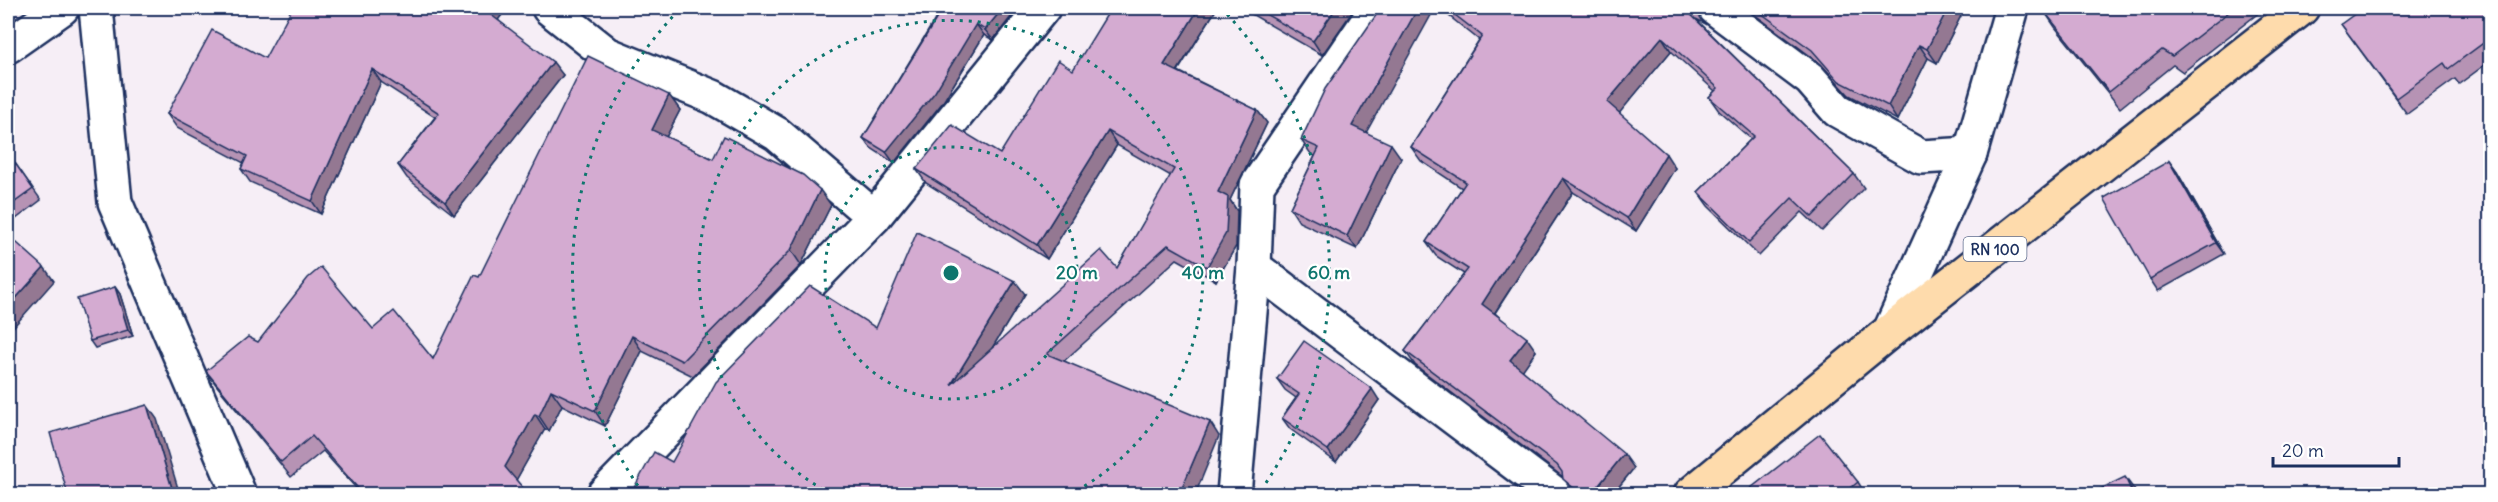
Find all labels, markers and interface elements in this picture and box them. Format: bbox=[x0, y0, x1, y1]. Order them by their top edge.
road number: RN 100 bbox=[1964, 237, 2026, 261]
text: 20 m bbox=[1056, 261, 1098, 284]
text: 40 m bbox=[1182, 261, 1224, 284]
text: 60 m bbox=[1308, 261, 1350, 284]
centre of rings bbox=[941, 263, 961, 283]
scale bar bbox=[2273, 430, 2399, 468]
text: 20 m bbox=[2282, 439, 2324, 462]

